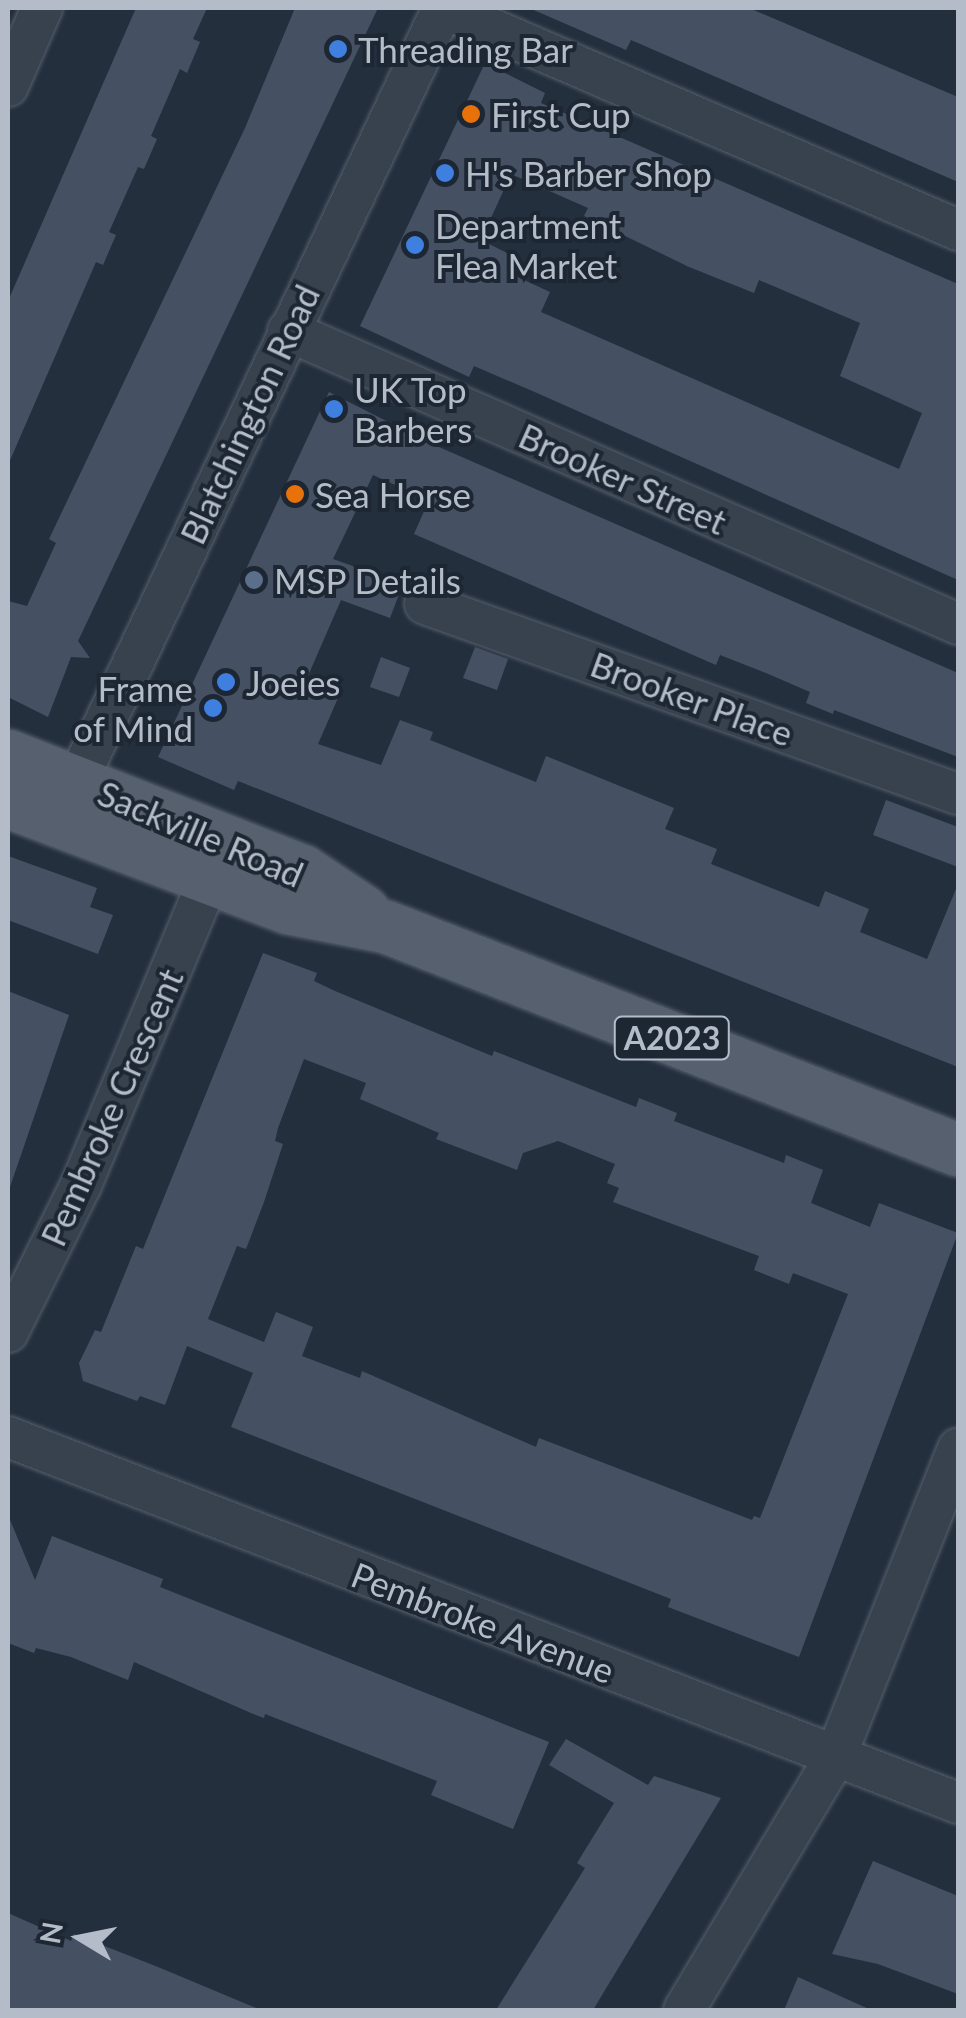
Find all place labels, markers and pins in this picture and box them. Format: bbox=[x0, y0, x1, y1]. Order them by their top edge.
place label: Threading Bar bbox=[358, 28, 573, 70]
marker: Threading Bar bbox=[327, 38, 349, 60]
place label: First Cup bbox=[491, 93, 631, 135]
marker: First Cup bbox=[460, 103, 482, 125]
place label: H's Barber Shop bbox=[465, 152, 713, 194]
marker: H's Barber Shop bbox=[434, 162, 456, 184]
place label: Department Flea Market bbox=[435, 204, 621, 286]
marker: Department Flea Market bbox=[404, 234, 426, 256]
place label: UK Top Barbers bbox=[354, 368, 472, 450]
marker: UK Top Barbers bbox=[323, 398, 345, 420]
place label: Sea Horse bbox=[315, 473, 471, 515]
marker: Sea Horse bbox=[284, 483, 306, 505]
place label: MSP Details bbox=[274, 559, 462, 601]
marker: MSP Details bbox=[243, 569, 265, 591]
place label: Joeies bbox=[246, 661, 341, 703]
place label: Frame of Mind bbox=[73, 667, 193, 749]
marker: Joeies bbox=[215, 671, 237, 693]
marker: Frame of Mind bbox=[202, 697, 224, 719]

